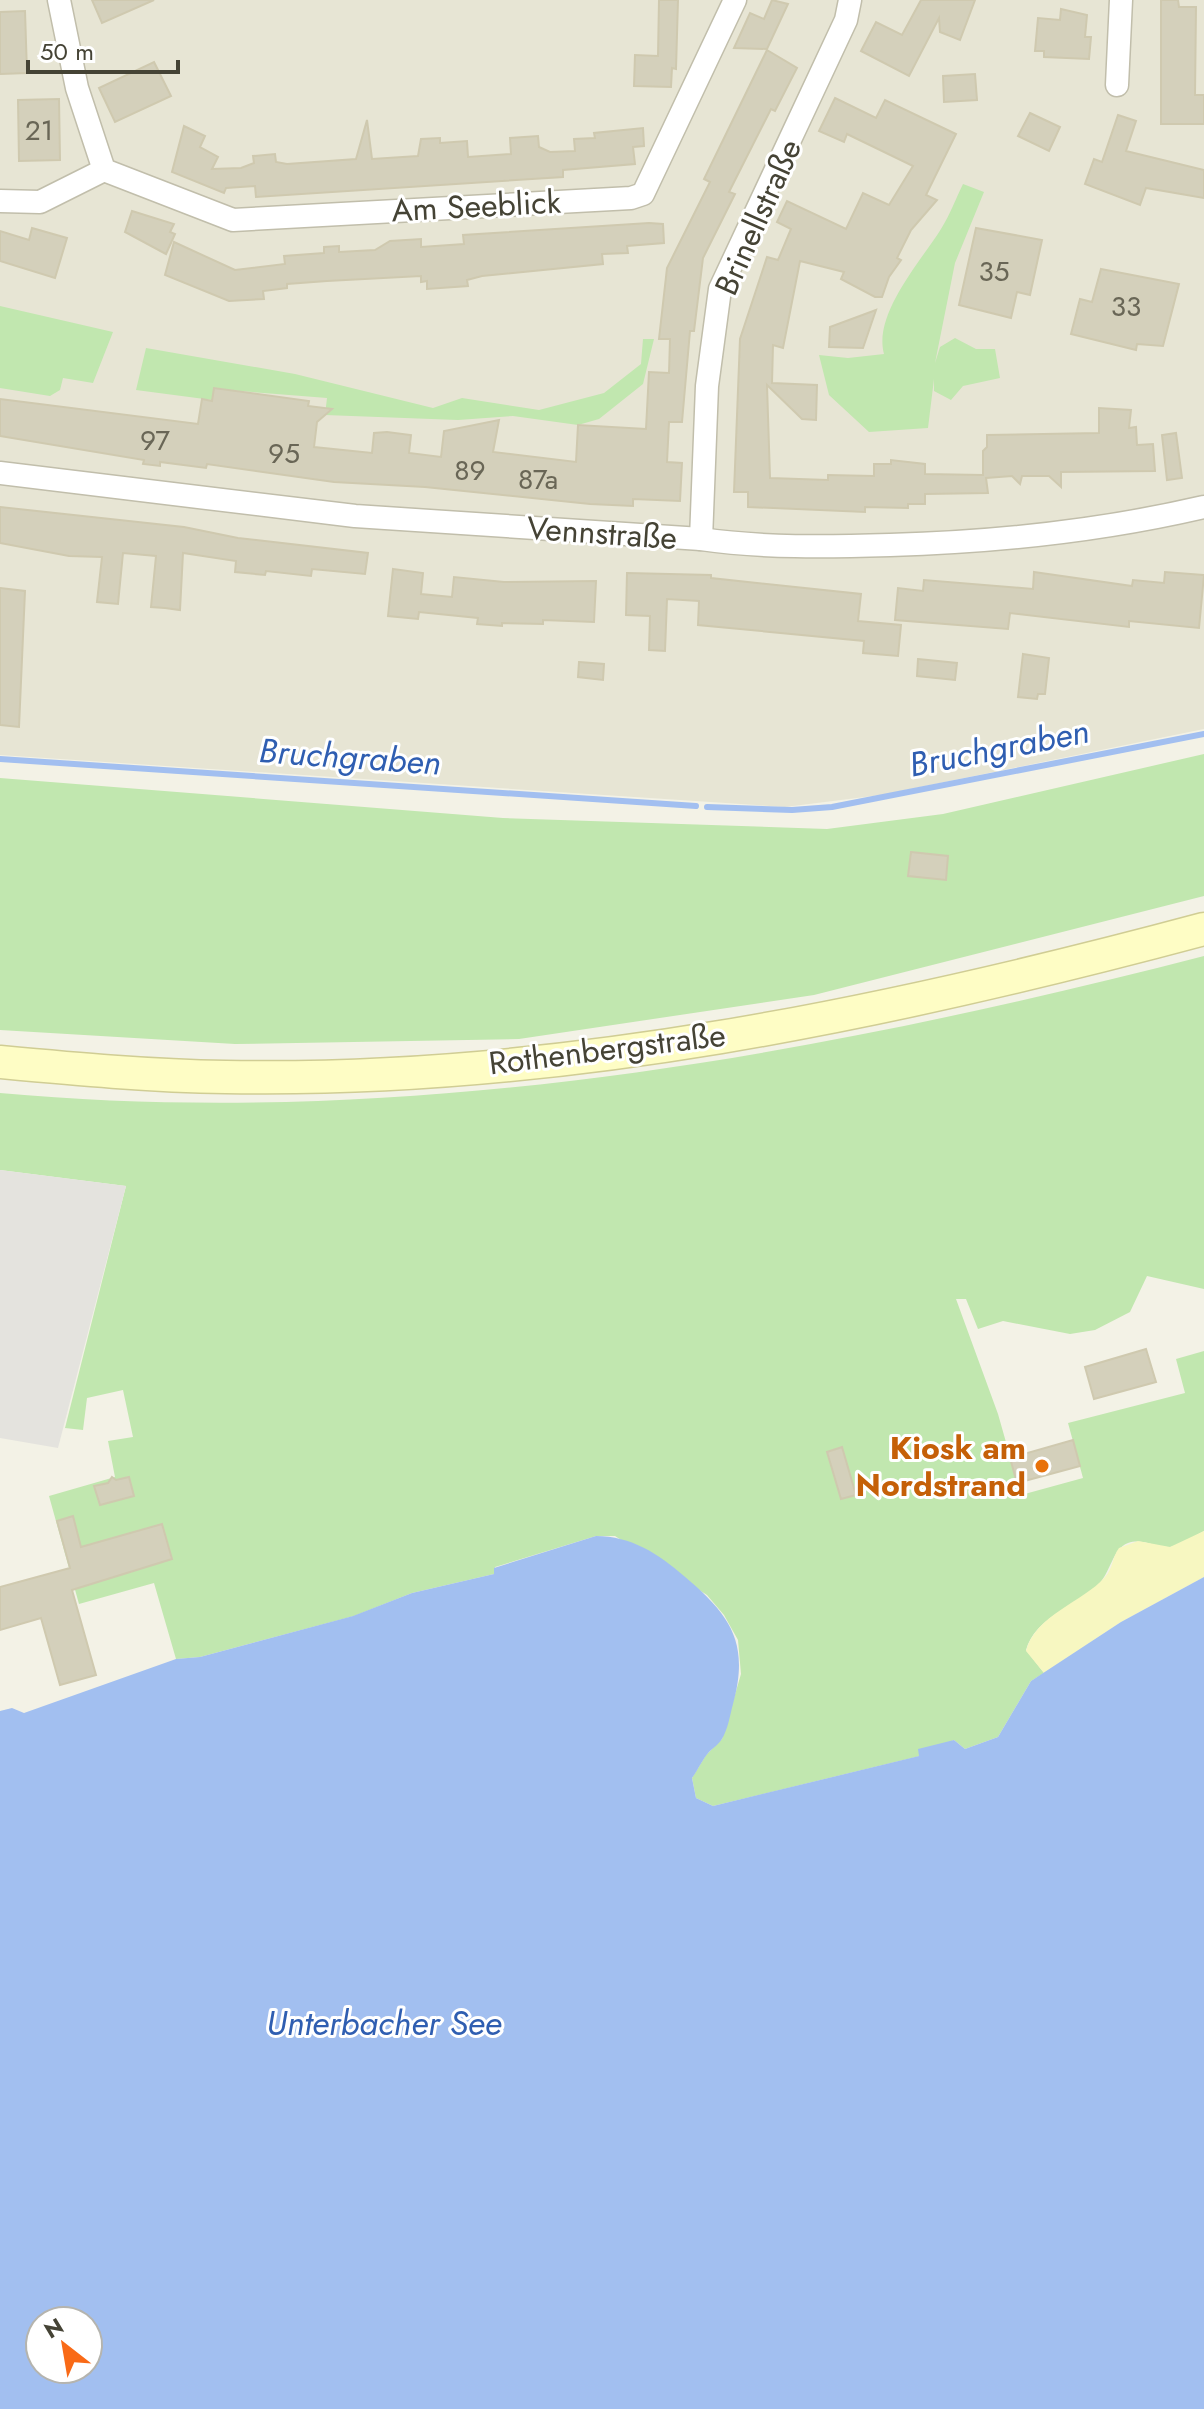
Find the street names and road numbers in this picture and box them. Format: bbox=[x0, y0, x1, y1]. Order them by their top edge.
street label: Brinellstraße bbox=[703, 132, 813, 302]
street label: Am Seeblick bbox=[390, 179, 563, 233]
street label: Vennstraße bbox=[526, 505, 678, 561]
street label: Rothenbergstraße bbox=[486, 1012, 728, 1086]

